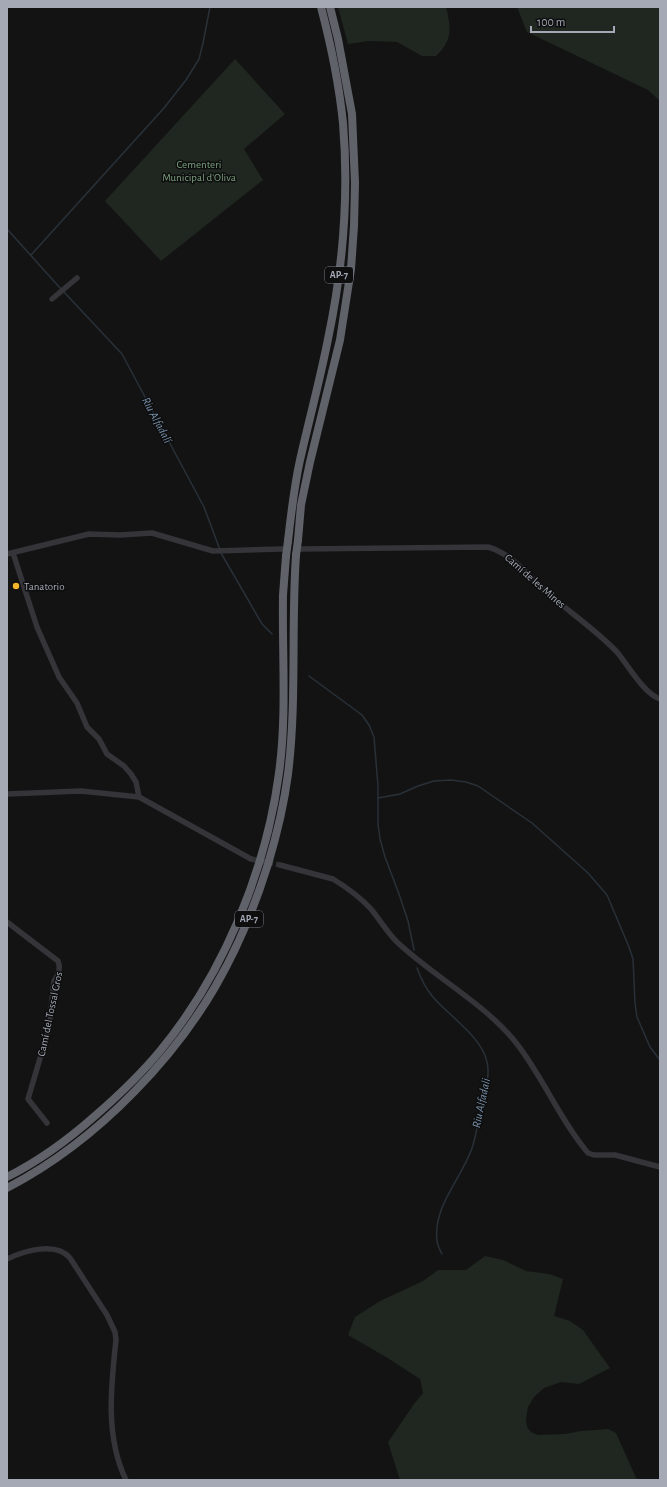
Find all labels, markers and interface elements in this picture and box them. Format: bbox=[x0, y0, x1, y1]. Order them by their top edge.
scale bar bbox=[531, 8, 614, 34]
text: 100 m bbox=[537, 16, 565, 28]
park label: Cementeri Municipal d'Oliva bbox=[162, 159, 236, 183]
road number: AP-7 bbox=[325, 267, 353, 283]
water label: Riu Alfadalí bbox=[140, 395, 175, 446]
street label: Camí de les Mines bbox=[503, 552, 567, 610]
marker: Tanatorio bbox=[11, 581, 21, 591]
place label: Tanatorio bbox=[24, 581, 65, 592]
road number: AP-7 bbox=[235, 911, 263, 927]
street label: Camí del Tossal Gros bbox=[36, 971, 64, 1057]
water label: Riu Alfadali bbox=[470, 1077, 492, 1129]

